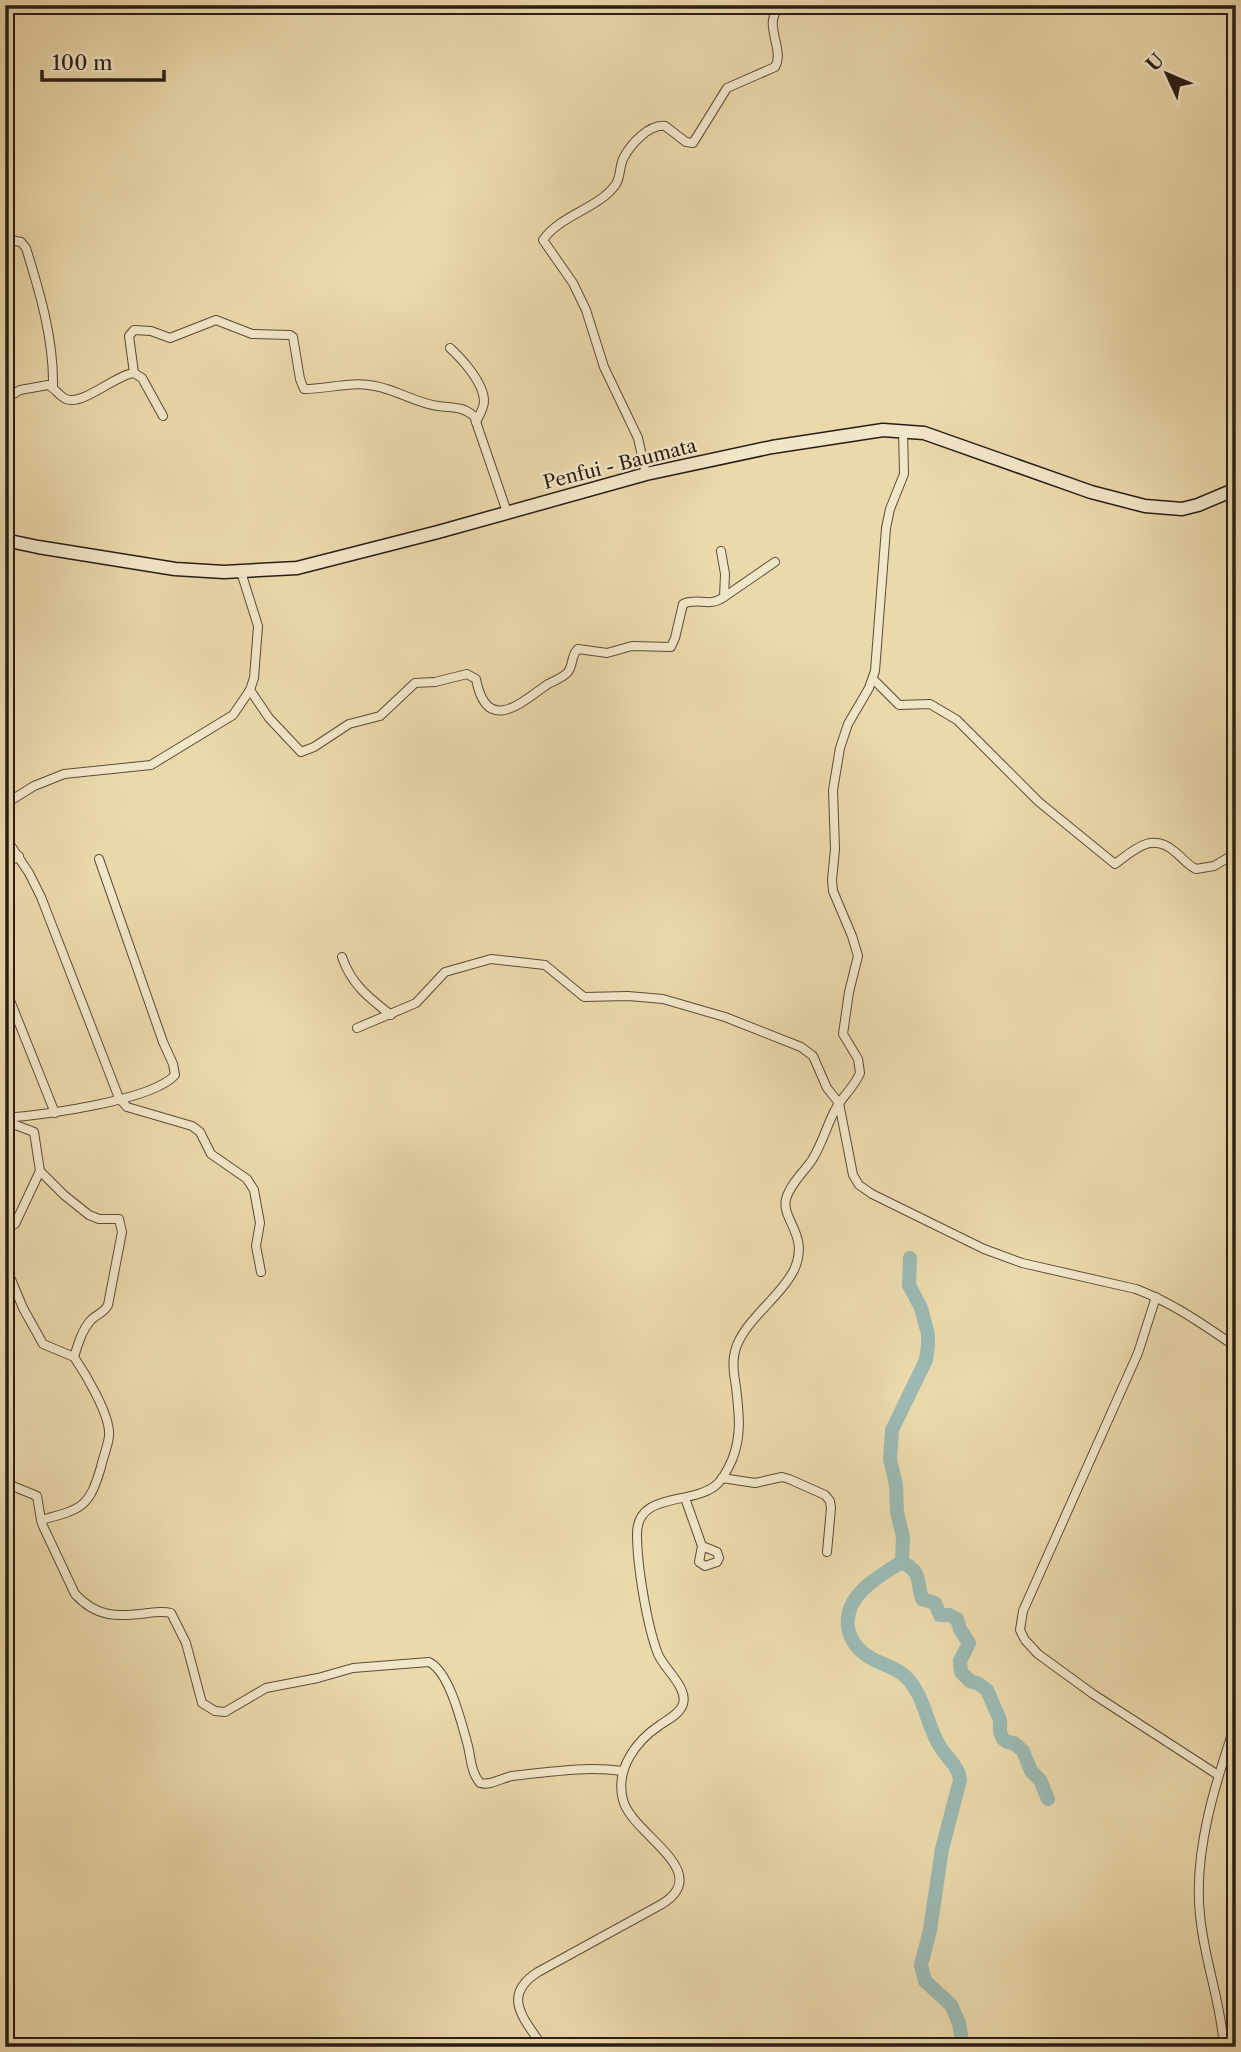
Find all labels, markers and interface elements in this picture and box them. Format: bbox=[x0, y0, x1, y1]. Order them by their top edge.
scale bar bbox=[42, 38, 164, 82]
north arrow bbox=[1132, 38, 1202, 108]
text: U bbox=[1141, 49, 1169, 76]
text: 100 m bbox=[52, 50, 113, 75]
street label: Penfui - Baumata bbox=[541, 434, 699, 494]

